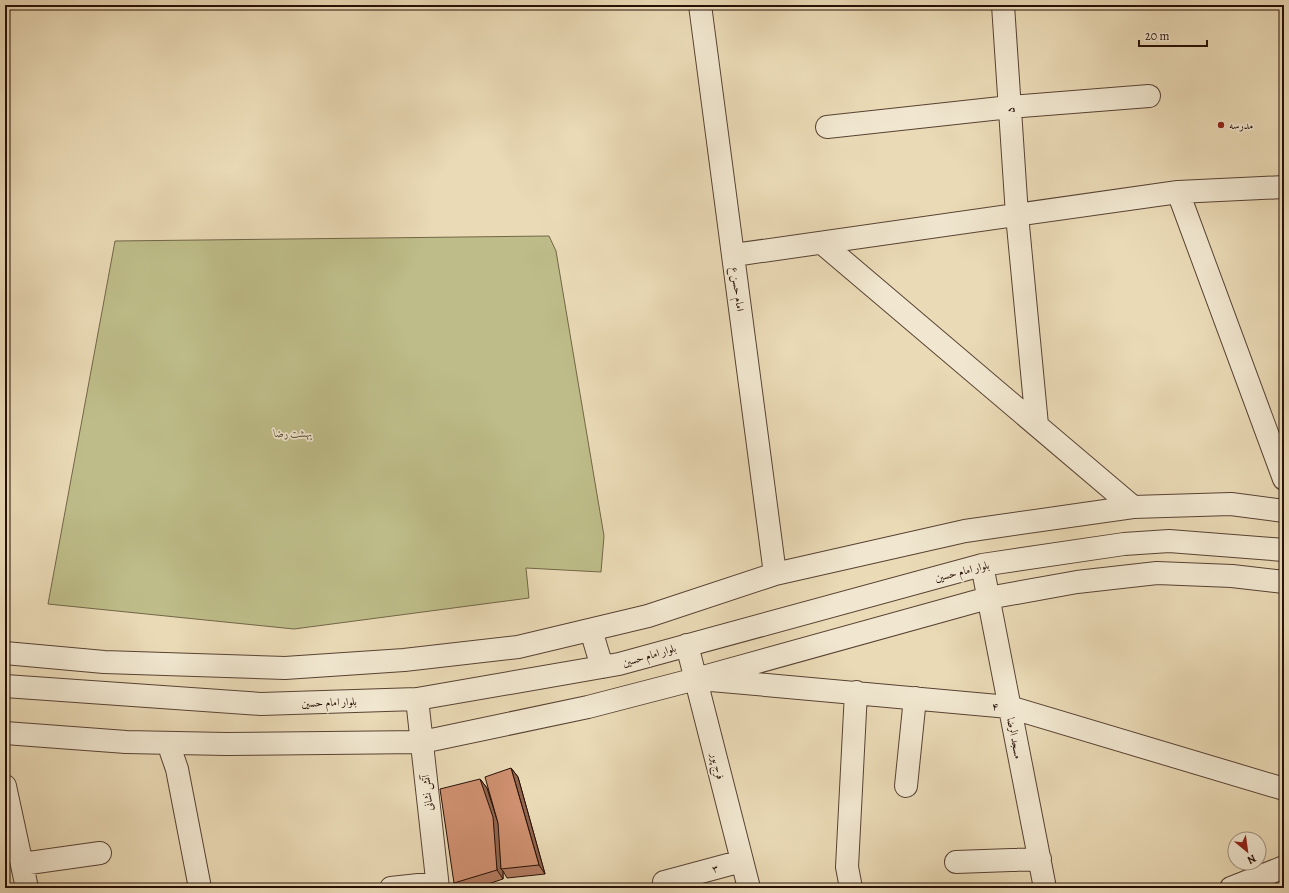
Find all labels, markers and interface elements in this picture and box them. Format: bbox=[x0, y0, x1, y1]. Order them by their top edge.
scale bar bbox=[1139, 22, 1207, 48]
text: 20 m bbox=[1145, 28, 1169, 44]
street label: ۵ bbox=[1003, 106, 1018, 114]
place label: مدرسه bbox=[1229, 118, 1253, 133]
marker: مدرسه bbox=[1216, 120, 1226, 130]
street label: امام حسن ع bbox=[725, 266, 748, 312]
park label: بهشت رضا bbox=[273, 426, 312, 441]
street label: بلوار امام حسین bbox=[933, 557, 991, 587]
street label: بلوار امام حسین bbox=[620, 641, 678, 672]
street label: بلوار امام حسین bbox=[301, 694, 357, 713]
street label: ۴ bbox=[991, 699, 999, 714]
street label: مسجد الرضا bbox=[1003, 716, 1026, 760]
street label: فرج پور bbox=[704, 750, 728, 782]
street label: آتش نشانی bbox=[418, 773, 437, 812]
north arrow bbox=[1227, 831, 1267, 871]
text: N bbox=[1244, 851, 1259, 868]
street label: ۳ bbox=[710, 860, 720, 877]

